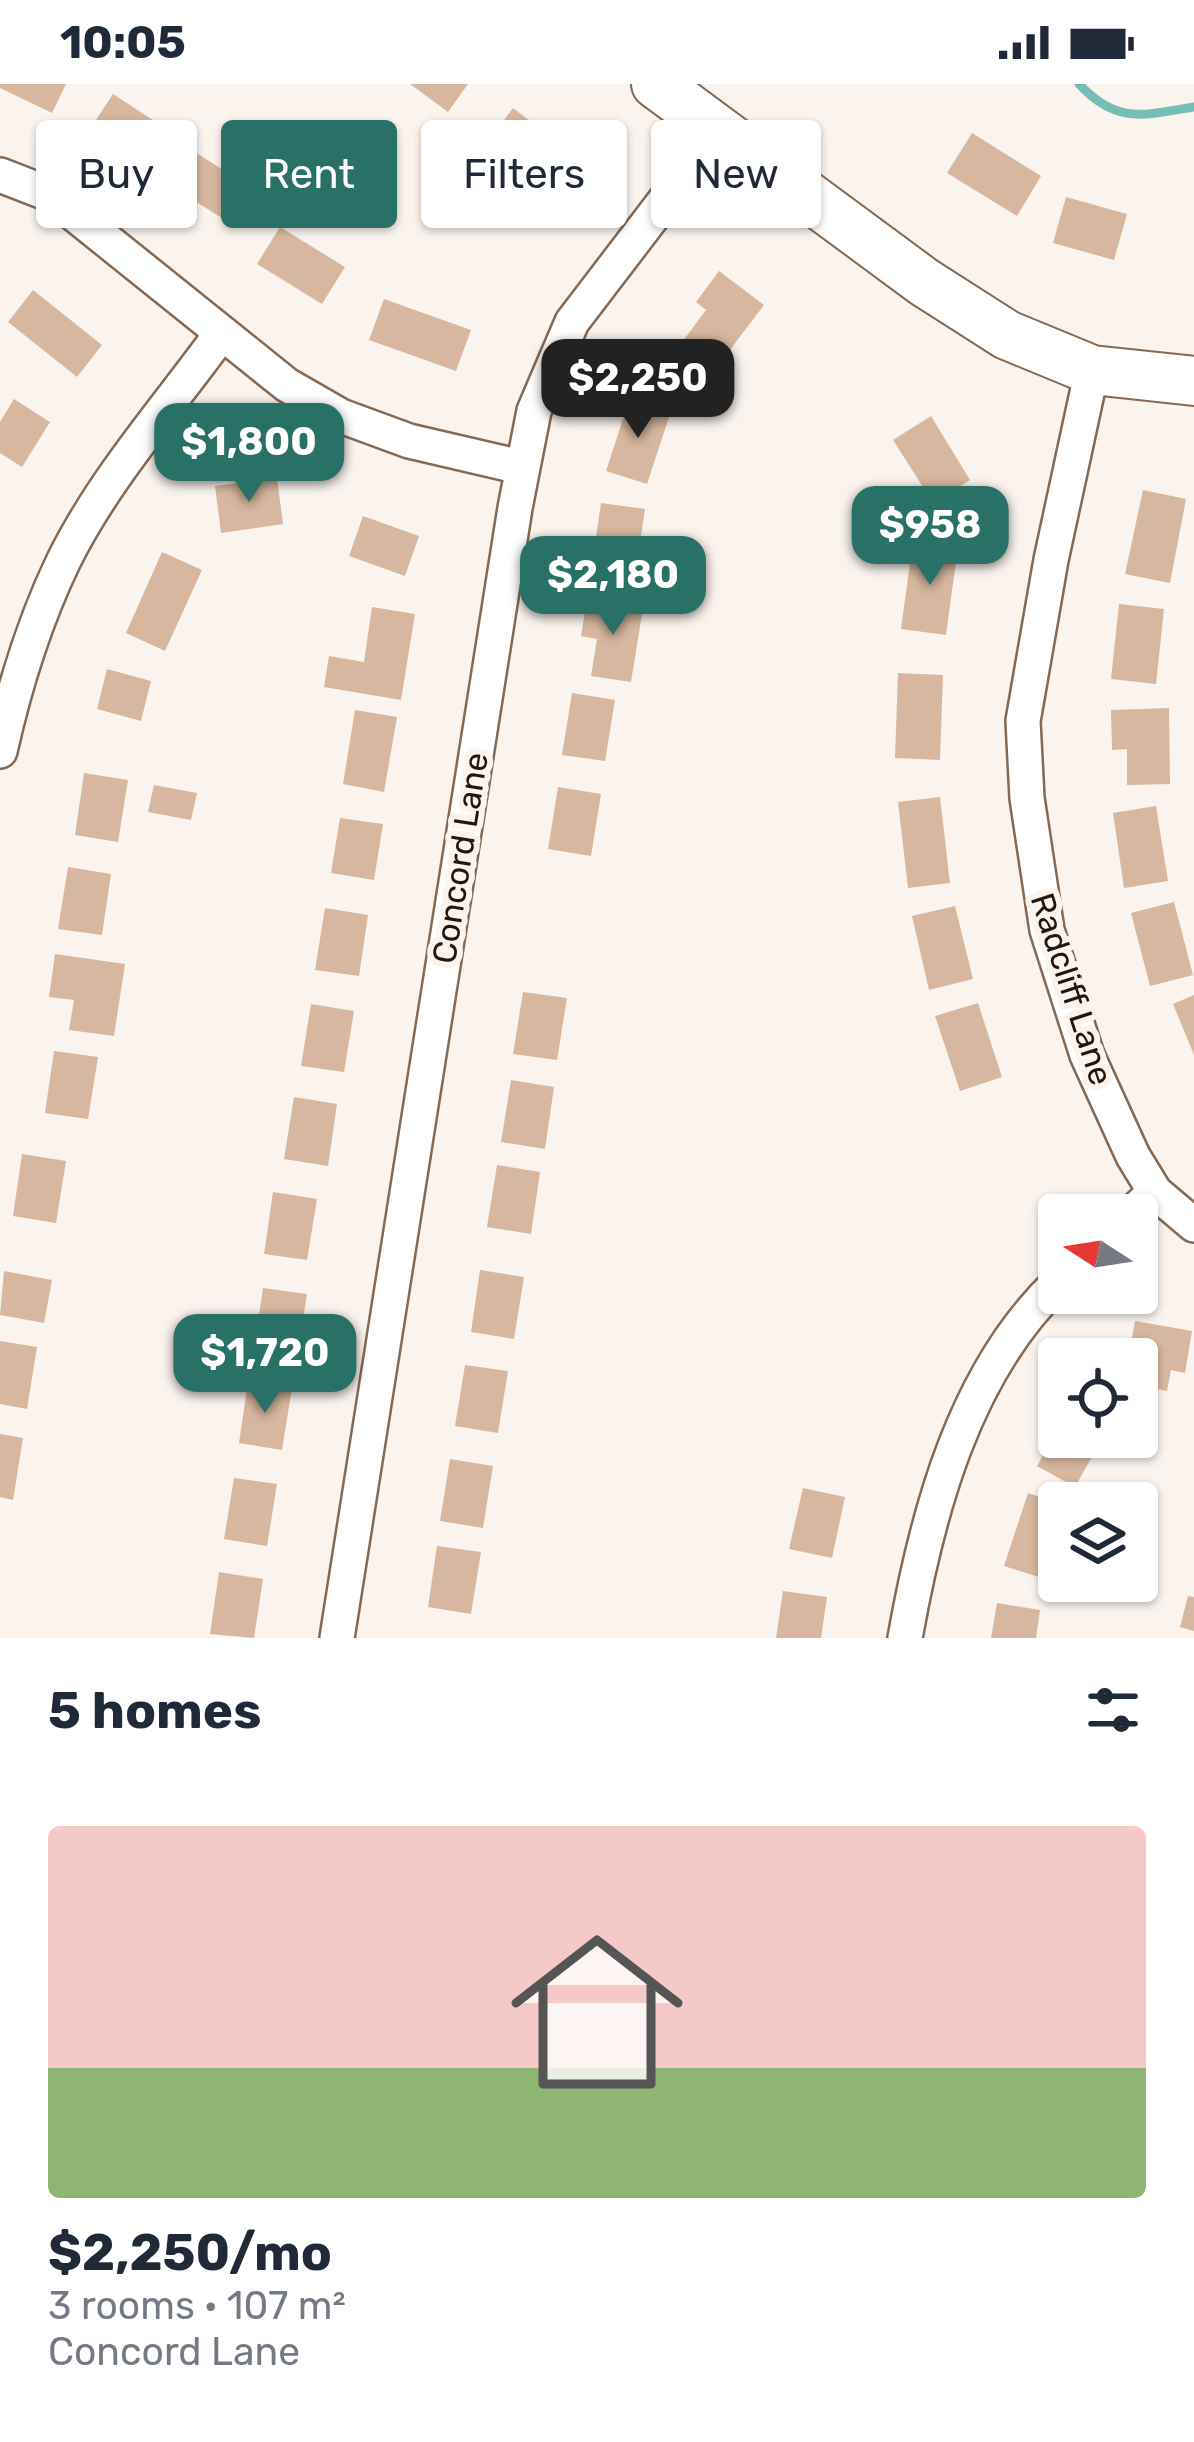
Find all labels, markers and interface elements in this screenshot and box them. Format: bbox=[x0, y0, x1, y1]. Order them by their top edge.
text: 10:05 bbox=[60, 16, 186, 69]
chip: Buy bbox=[36, 120, 197, 228]
chip: Rent bbox=[221, 120, 397, 228]
chip: Filters bbox=[421, 120, 627, 228]
chip: New bbox=[651, 120, 821, 228]
pin: $2,250 bbox=[540, 339, 736, 441]
text: $2,250 bbox=[568, 355, 708, 401]
pin: $1,800 bbox=[151, 403, 347, 505]
text: $1,800 bbox=[181, 419, 317, 465]
pin: $958 bbox=[859, 486, 1001, 588]
text: $958 bbox=[879, 502, 981, 548]
pin: $2,180 bbox=[515, 536, 711, 638]
text: $2,180 bbox=[547, 552, 679, 598]
street label: Concord Lane bbox=[424, 750, 496, 966]
street label: Radcliff Lane bbox=[1023, 888, 1121, 1090]
north arrow bbox=[1038, 1194, 1158, 1314]
map controls bbox=[1038, 1194, 1158, 1602]
pin: $1,720 bbox=[167, 1314, 363, 1416]
text: $1,720 bbox=[200, 1330, 330, 1376]
button: locate bbox=[1038, 1338, 1158, 1458]
button: layers bbox=[1038, 1482, 1158, 1602]
icon: filters bbox=[1080, 1677, 1146, 1743]
text: 5 homes bbox=[48, 1680, 261, 1741]
icon: home bbox=[489, 1904, 705, 2120]
text: $2,250/mo bbox=[48, 2222, 332, 2283]
text: 3 rooms · 107 m² bbox=[48, 2283, 346, 2329]
text: Concord Lane bbox=[48, 2329, 300, 2375]

